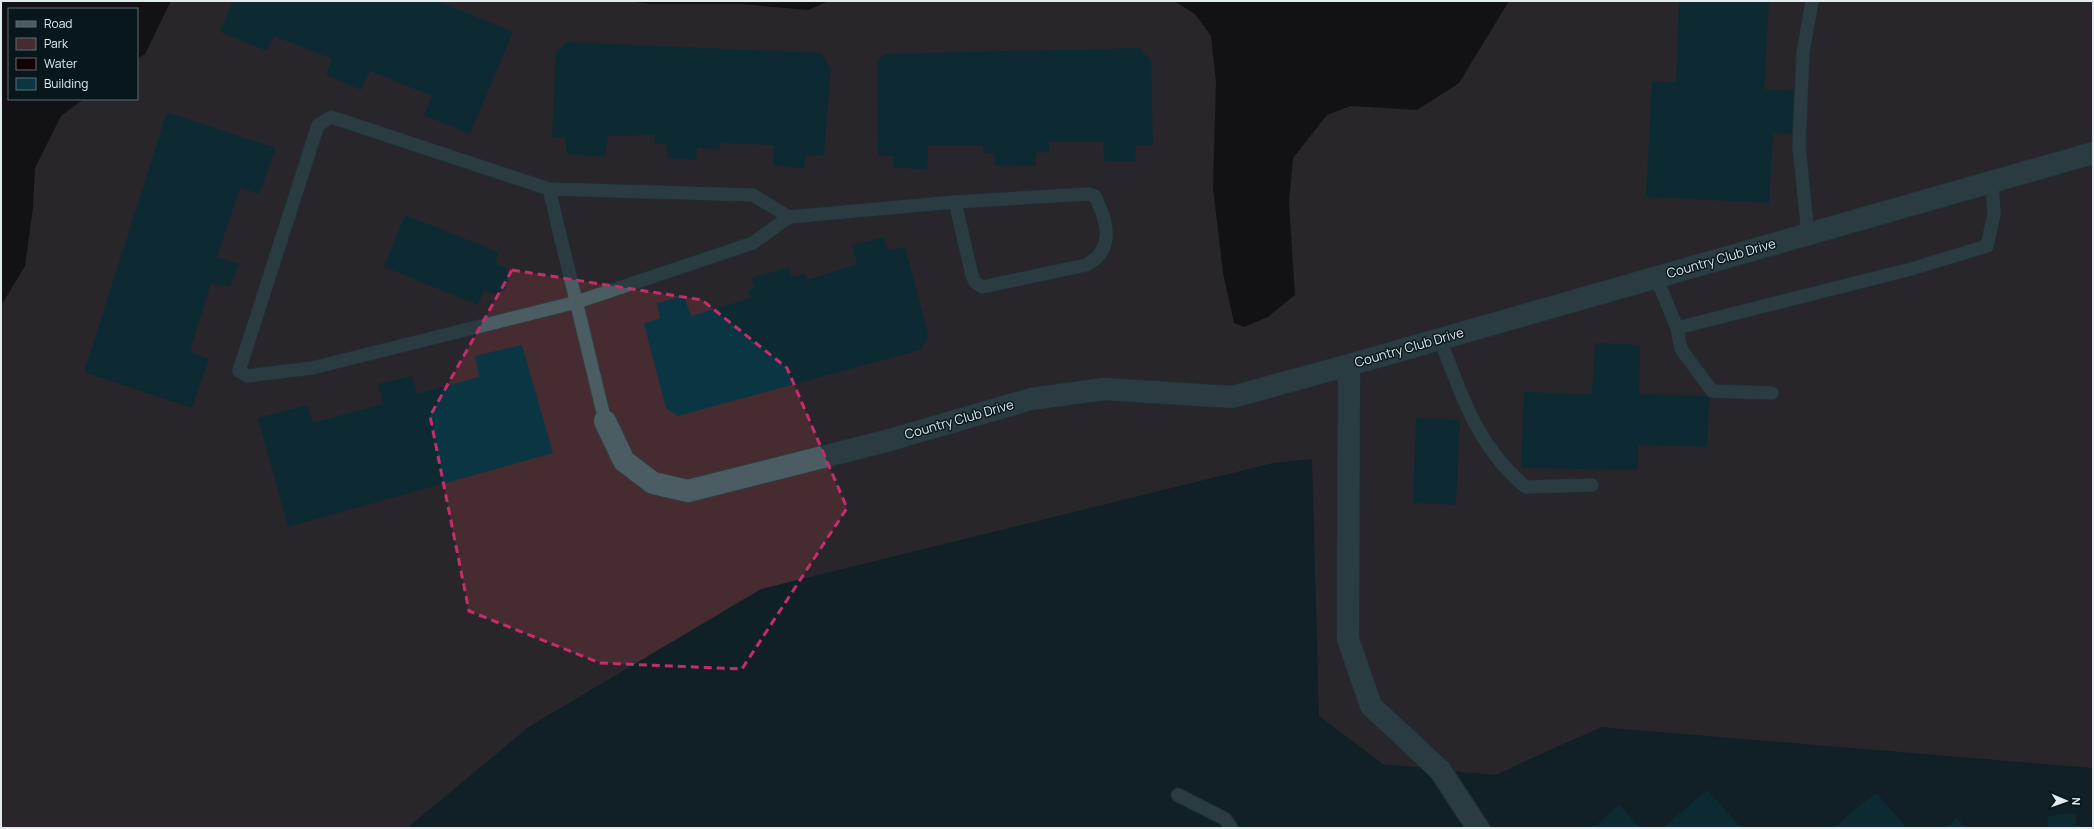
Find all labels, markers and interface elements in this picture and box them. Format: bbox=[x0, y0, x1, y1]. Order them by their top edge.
legend bbox=[8, 8, 138, 100]
text: Road bbox=[44, 15, 72, 32]
text: Park bbox=[44, 35, 69, 52]
text: Water bbox=[44, 55, 78, 72]
text: Building bbox=[44, 75, 88, 92]
street label: Country Club Drive bbox=[1664, 234, 1778, 282]
street label: Country Club Drive bbox=[1352, 323, 1466, 371]
street label: Country Club Drive bbox=[902, 395, 1016, 443]
north arrow bbox=[2046, 781, 2086, 821]
text: N bbox=[2069, 797, 2084, 806]

